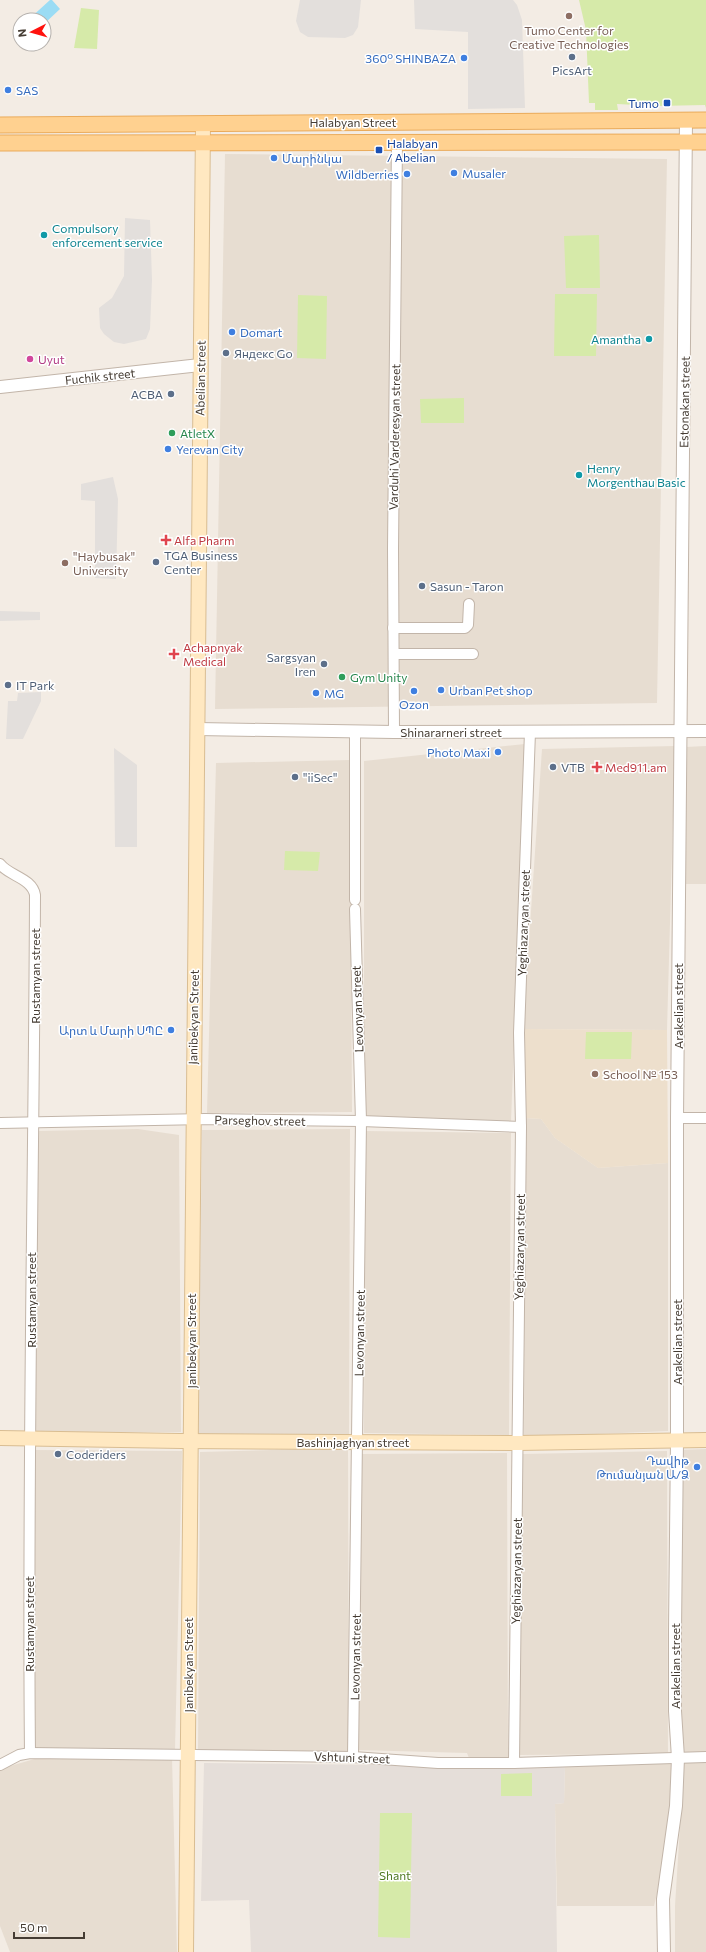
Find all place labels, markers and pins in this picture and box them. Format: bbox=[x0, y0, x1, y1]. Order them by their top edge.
marker: Tumo Center for Creative Technologies bbox=[564, 11, 574, 21]
place label: Tumo Center for Creative Technologies bbox=[509, 23, 629, 51]
place label: 360° SHINBAZA bbox=[365, 51, 456, 65]
marker: PicsArt bbox=[567, 52, 577, 62]
marker: 360° SHINBAZA bbox=[459, 53, 469, 63]
place label: PicsArt bbox=[552, 63, 592, 77]
place label: SAS bbox=[16, 83, 38, 97]
marker: SAS bbox=[3, 85, 13, 95]
place label: Tumo bbox=[628, 96, 659, 110]
marker: Tumo bbox=[662, 98, 672, 108]
place label: Halabyan / Abelian bbox=[387, 136, 438, 164]
marker: Halabyan / Abelian bbox=[374, 145, 384, 155]
place label: Մարինկա bbox=[282, 151, 342, 166]
marker: Մարինկա bbox=[269, 153, 279, 163]
place label: Musaler bbox=[462, 166, 506, 180]
place label: Wildberries bbox=[336, 167, 399, 181]
marker: Musaler bbox=[449, 168, 459, 178]
marker: Wildberries bbox=[402, 169, 412, 179]
place label: Compulsory enforcement service bbox=[52, 221, 163, 249]
marker: Compulsory enforcement service bbox=[39, 230, 49, 240]
place label: Domart bbox=[240, 325, 283, 339]
marker: Domart bbox=[227, 327, 237, 337]
place label: Amantha bbox=[591, 332, 641, 346]
marker: Amantha bbox=[644, 334, 654, 344]
place label: Яндекс Go bbox=[234, 346, 293, 360]
marker: Яндекс Go bbox=[221, 348, 231, 358]
place label: Uyut bbox=[38, 352, 65, 366]
marker: Uyut bbox=[25, 354, 35, 364]
place label: ACBA bbox=[131, 387, 163, 401]
marker: ACBA bbox=[166, 389, 176, 399]
place label: AtletX bbox=[180, 426, 215, 440]
marker: AtletX bbox=[167, 428, 177, 438]
place label: Yerevan City bbox=[176, 442, 244, 456]
marker: Yerevan City bbox=[163, 444, 173, 454]
place label: Henry Morgenthau Basic bbox=[587, 461, 686, 489]
marker: Henry Morgenthau Basic bbox=[574, 470, 584, 480]
place label: Alfa Pharm bbox=[174, 533, 234, 547]
marker: Alfa Pharm bbox=[161, 535, 171, 545]
place label: TGA Business Center bbox=[164, 548, 238, 576]
place label: "Haybusak" University bbox=[73, 549, 135, 577]
marker: TGA Business Center bbox=[151, 557, 161, 567]
marker: "Haybusak" University bbox=[60, 558, 70, 568]
place label: Sasun - Taron bbox=[430, 579, 504, 593]
marker: Sasun - Taron bbox=[417, 581, 427, 591]
place label: Achapnyak Medical bbox=[183, 640, 243, 668]
marker: Achapnyak Medical bbox=[168, 648, 180, 660]
place label: Sargsyan Iren bbox=[267, 650, 316, 678]
marker: Sargsyan Iren bbox=[319, 659, 329, 669]
place label: Gym Unity bbox=[350, 670, 407, 684]
marker: Gym Unity bbox=[337, 672, 347, 682]
place label: IT Park bbox=[16, 678, 55, 692]
marker: IT Park bbox=[3, 680, 13, 690]
place label: Urban Pet shop bbox=[449, 683, 533, 697]
marker: Urban Pet shop bbox=[436, 685, 446, 695]
place label: MG bbox=[324, 686, 344, 700]
marker: Ozon bbox=[409, 686, 419, 696]
marker: MG bbox=[311, 688, 321, 698]
place label: Ozon bbox=[399, 697, 429, 711]
place label: Photo Maxi bbox=[427, 745, 490, 759]
marker: Photo Maxi bbox=[493, 747, 503, 757]
place label: VTB bbox=[561, 760, 585, 774]
place label: Med911.am bbox=[605, 760, 667, 774]
marker: VTB bbox=[548, 762, 558, 772]
marker: Med911.am bbox=[592, 762, 602, 772]
place label: "iiSec" bbox=[303, 770, 337, 784]
marker: "iiSec" bbox=[290, 772, 300, 782]
place label: Արտ և Մարի ՍՊԸ bbox=[59, 1023, 163, 1038]
marker: Արտ և Մարի ՍՊԸ bbox=[166, 1025, 176, 1035]
place label: School № 153 bbox=[603, 1067, 678, 1081]
marker: School № 153 bbox=[590, 1069, 600, 1079]
place label: Coderiders bbox=[66, 1447, 126, 1461]
marker: Coderiders bbox=[53, 1449, 63, 1459]
place label: Դավիթ Թումանյան Ա/Ձ bbox=[596, 1453, 690, 1482]
marker: Դավիթ Թումանյան Ա/Ձ bbox=[692, 1462, 702, 1472]

